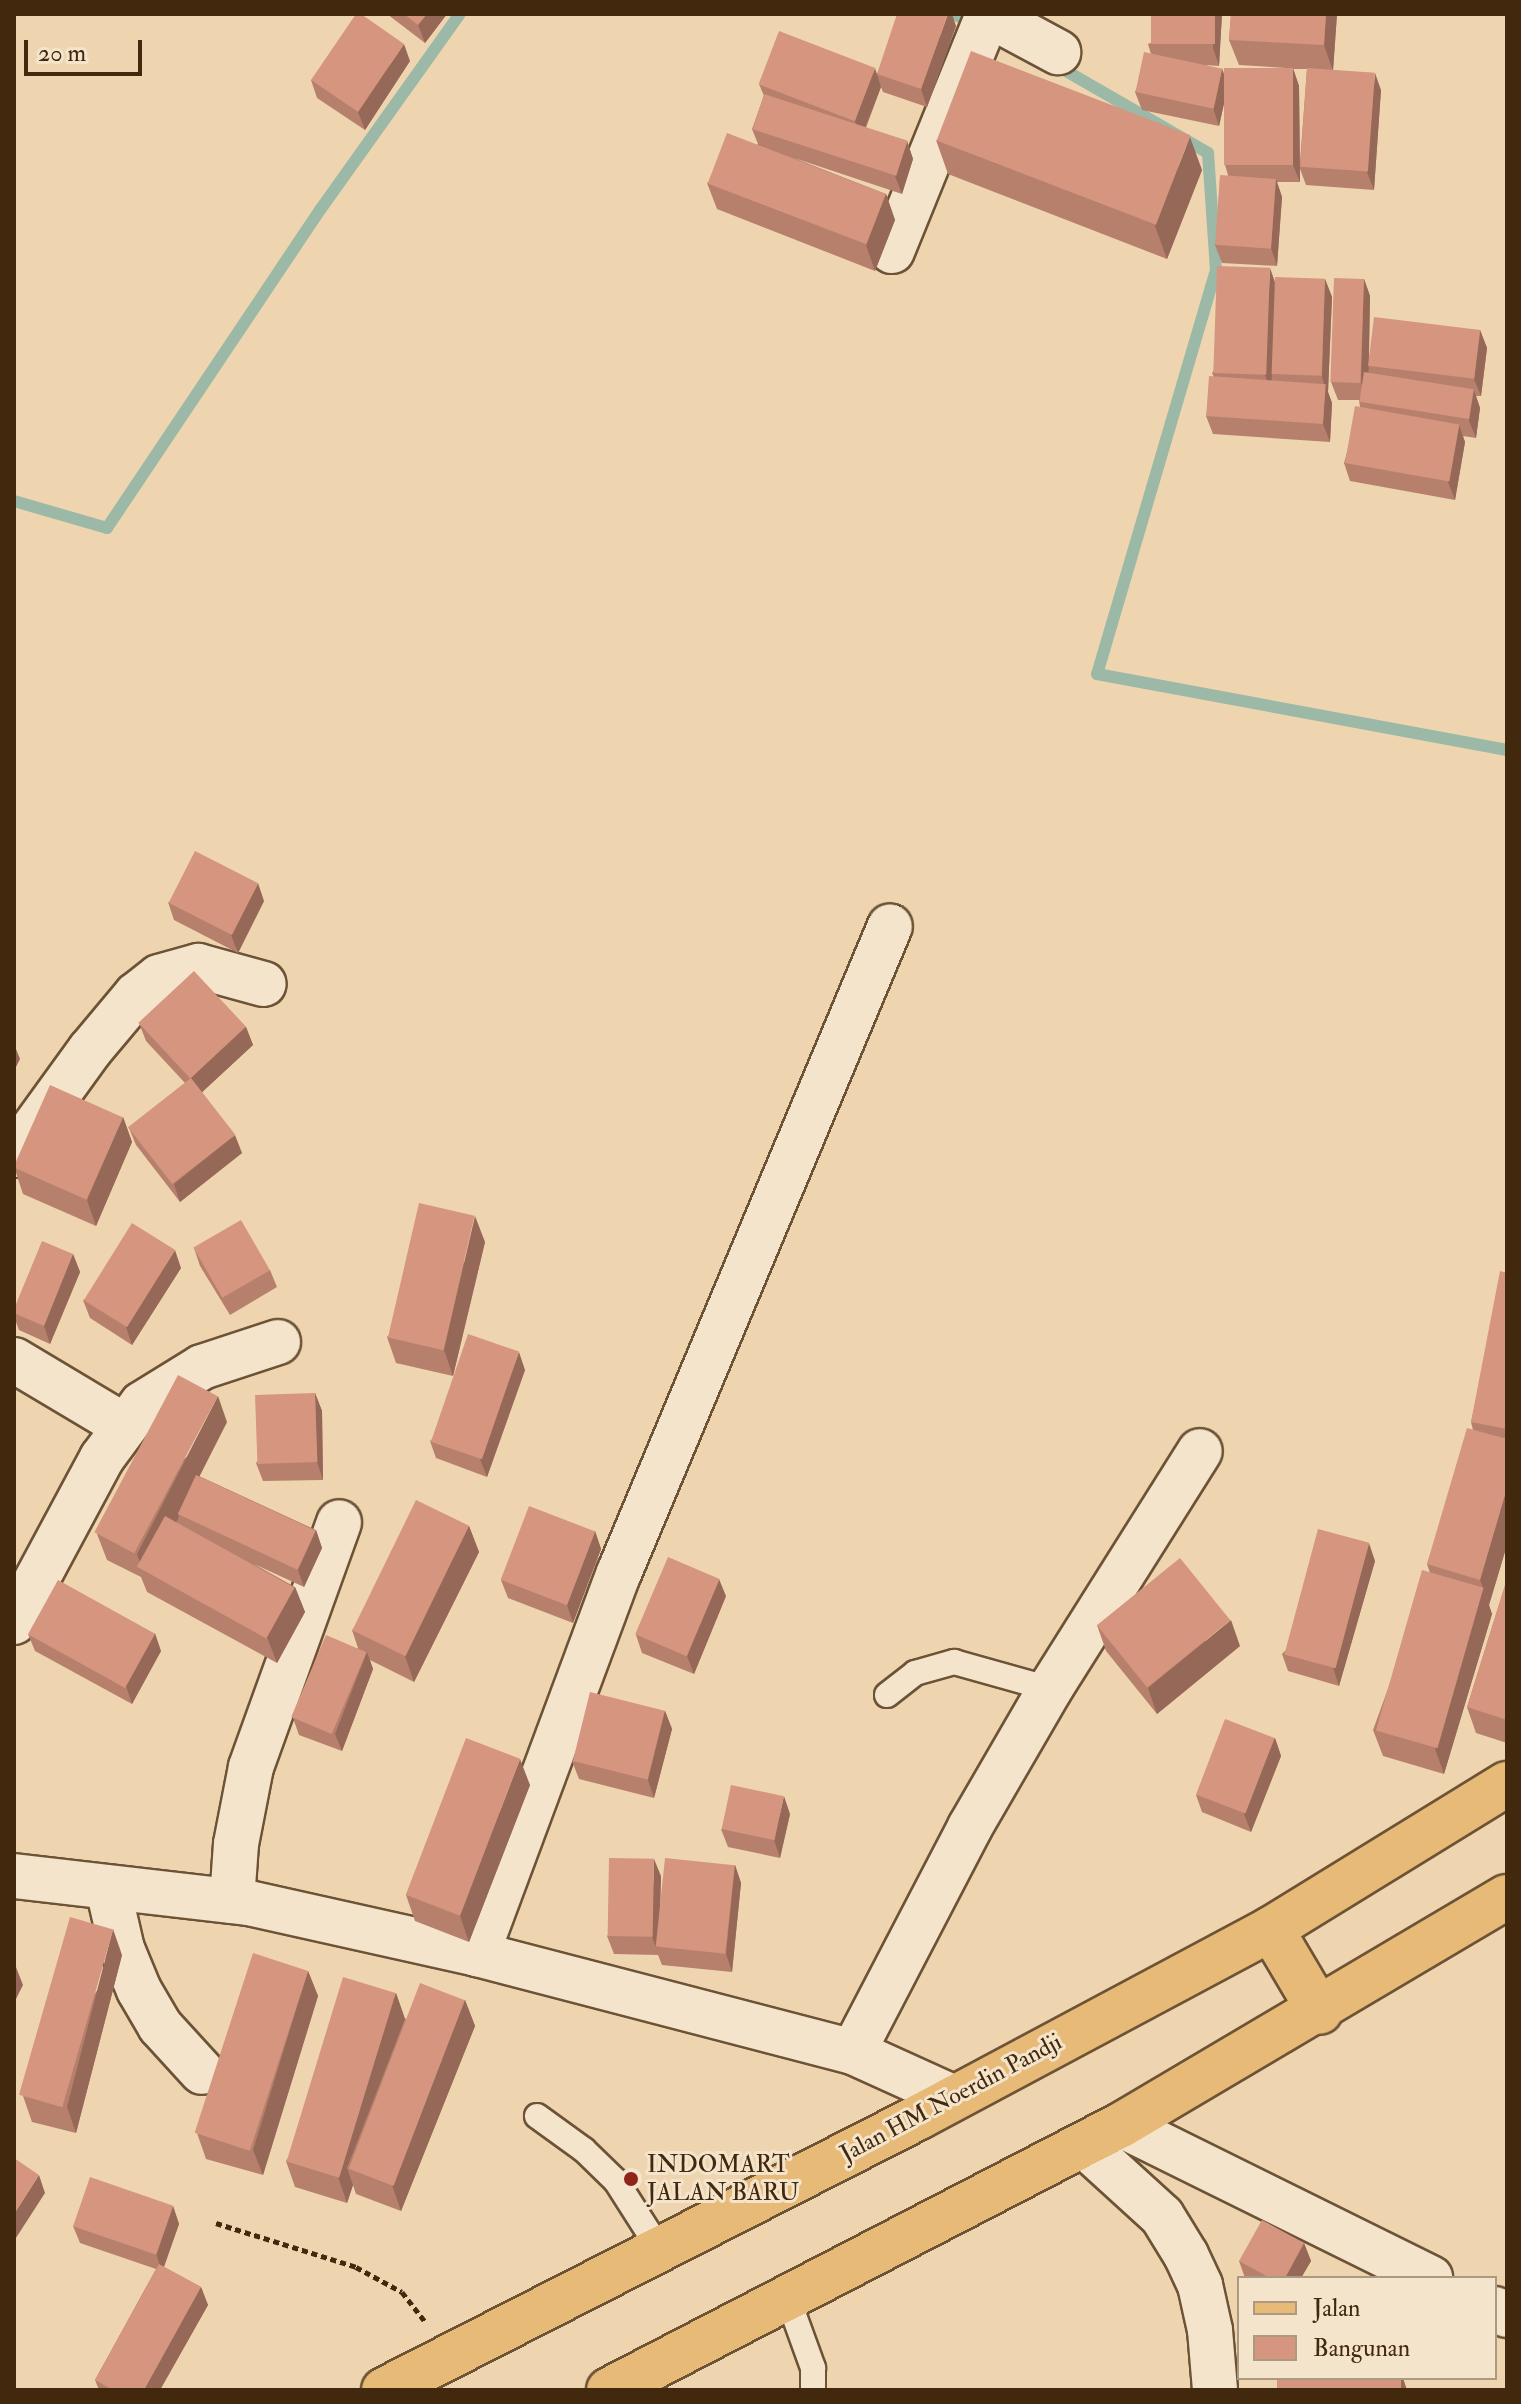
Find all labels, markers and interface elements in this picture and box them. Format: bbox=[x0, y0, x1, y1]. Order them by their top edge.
scale bar bbox=[28, 24, 146, 74]
text: 20 m bbox=[38, 38, 86, 69]
street label: Jalan HM Noerdin Pandji bbox=[835, 2027, 1067, 2169]
place label: INDOMART JALAN BARU bbox=[647, 2151, 799, 2207]
marker: INDOMART JALAN BARU bbox=[622, 2170, 640, 2188]
legend bbox=[1237, 2276, 1497, 2380]
text: Jalan bbox=[1313, 2293, 1360, 2324]
text: Bangunan bbox=[1313, 2333, 1410, 2364]

